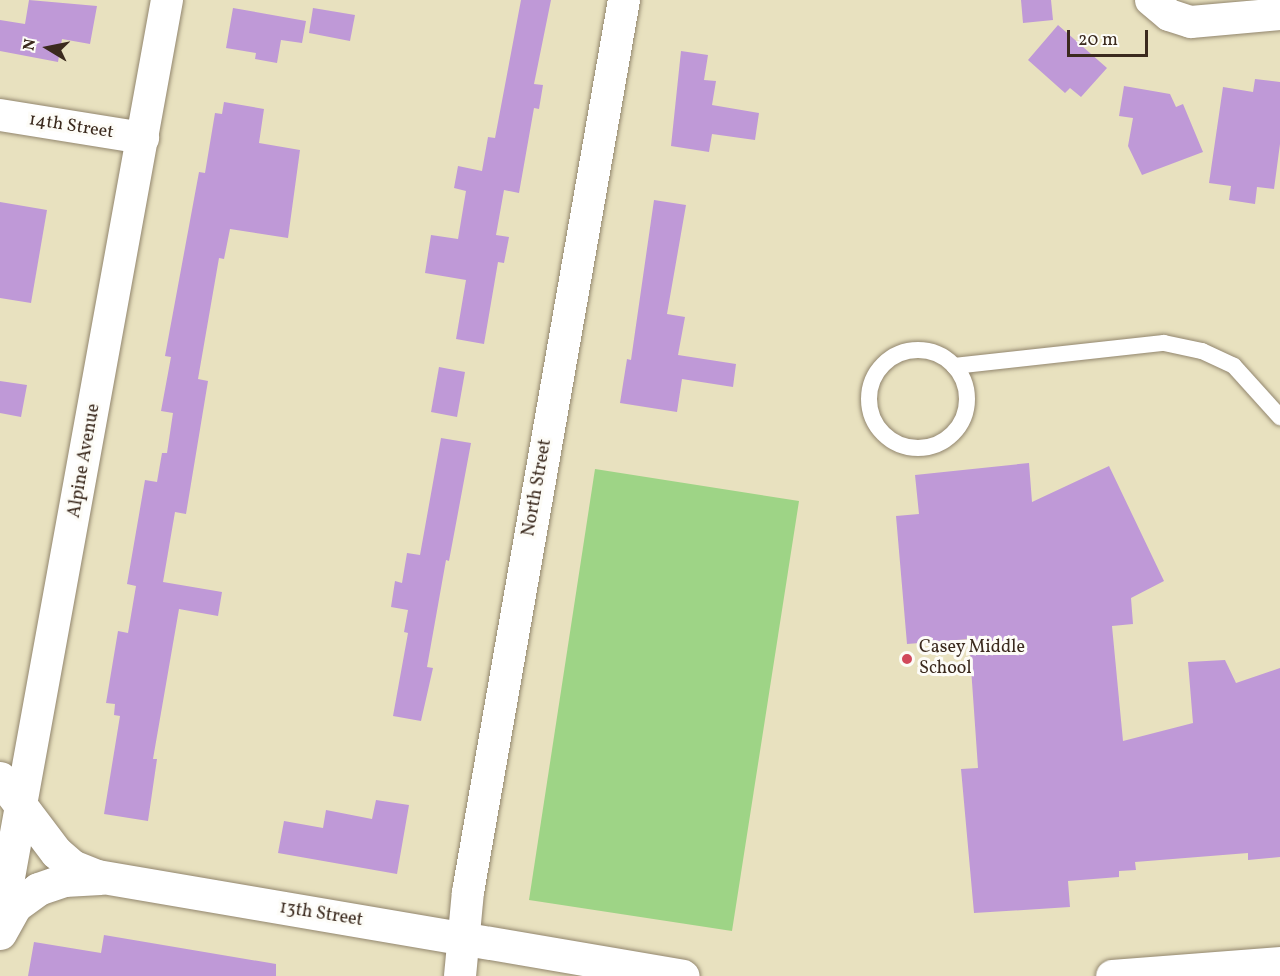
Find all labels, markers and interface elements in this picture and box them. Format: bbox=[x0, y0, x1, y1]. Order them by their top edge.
north arrow bbox=[18, 18, 78, 78]
scale bar bbox=[1070, 18, 1151, 56]
text: 20 m bbox=[1078, 28, 1118, 53]
text: N bbox=[18, 37, 42, 53]
street label: 14th Street bbox=[27, 110, 115, 144]
street label: Alpine Avenue bbox=[64, 402, 106, 520]
street label: North Street bbox=[519, 438, 557, 538]
place label: Casey Middle School bbox=[919, 638, 1026, 680]
marker: Casey Middle School bbox=[900, 652, 914, 666]
street label: 13th Street bbox=[278, 898, 364, 932]

